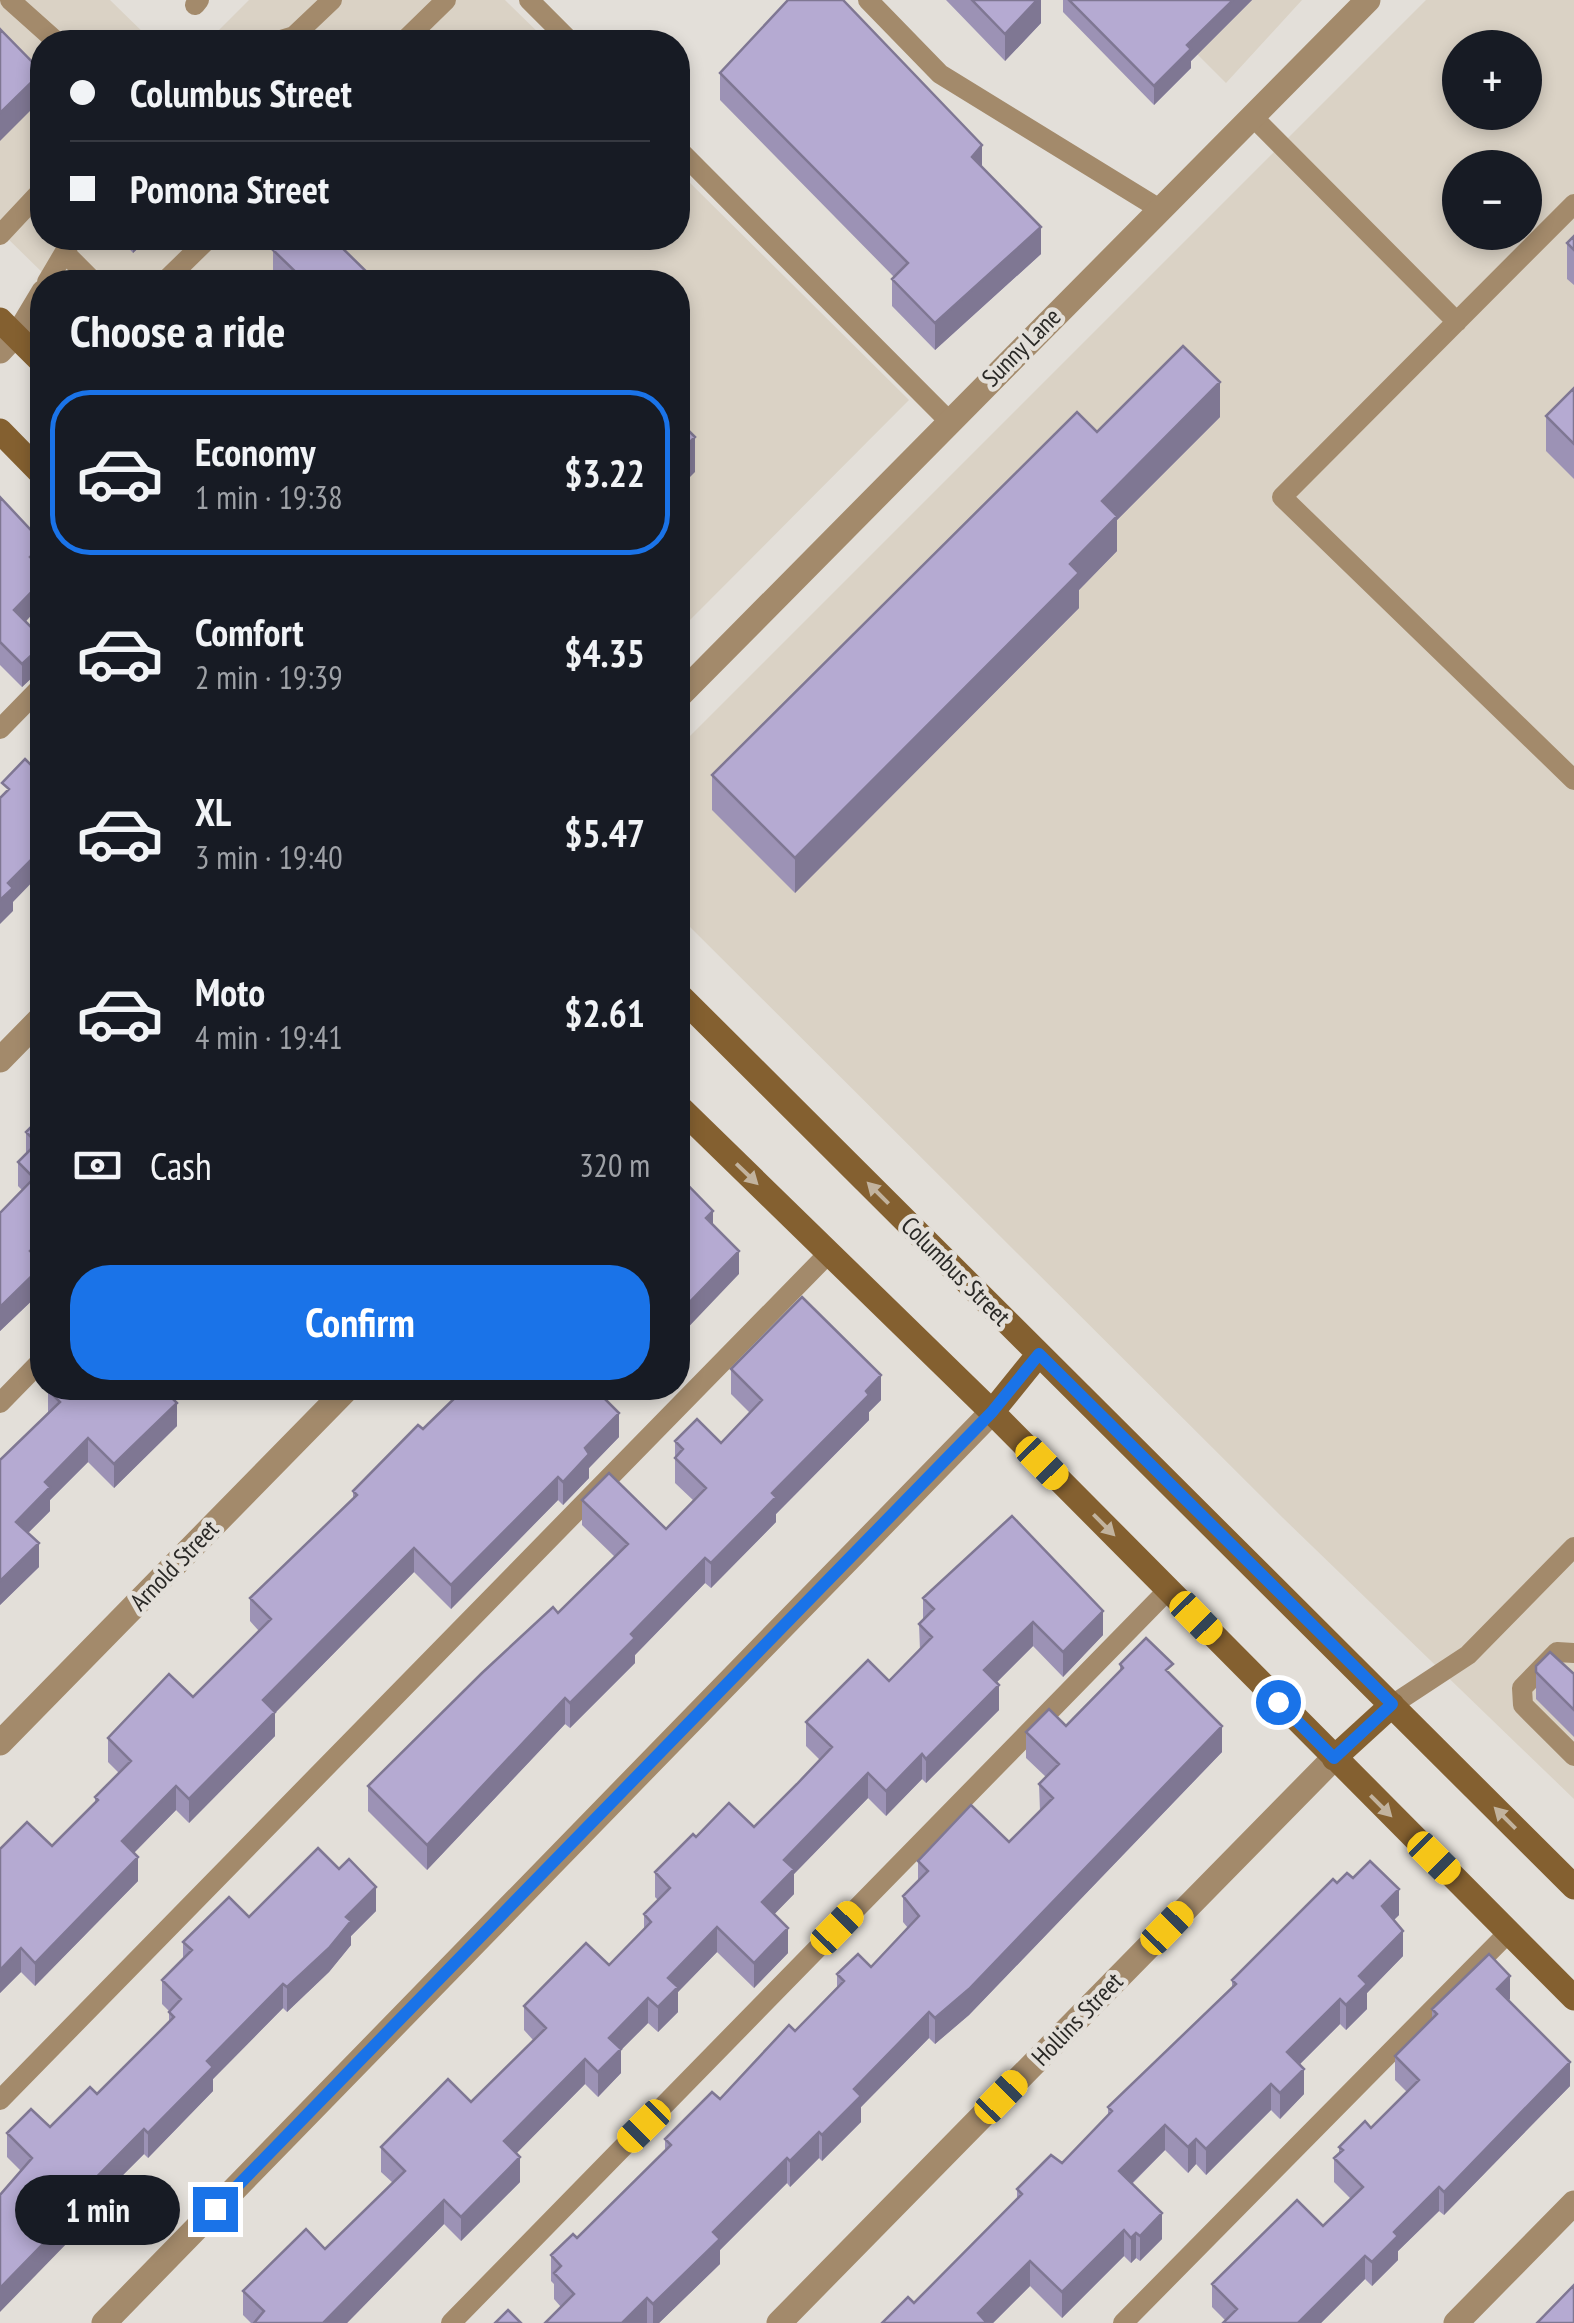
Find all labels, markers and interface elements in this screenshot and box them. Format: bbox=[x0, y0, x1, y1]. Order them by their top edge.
map controls bbox=[1442, 30, 1542, 250]
button: + bbox=[1442, 30, 1542, 130]
text: Columbus Street bbox=[130, 68, 352, 117]
button: − bbox=[1442, 150, 1542, 250]
text: Pomona Street bbox=[130, 164, 329, 213]
text: Choose a ride bbox=[70, 301, 285, 359]
street label: Sunny Lane bbox=[975, 301, 1067, 393]
text: Economy bbox=[195, 427, 315, 476]
icon: car bbox=[75, 428, 165, 518]
text: $3.22 bbox=[564, 448, 645, 497]
text: 1 min · 19:38 bbox=[195, 476, 343, 518]
text: Comfort bbox=[195, 607, 304, 656]
icon: car bbox=[75, 608, 165, 698]
text: $4.35 bbox=[564, 628, 645, 677]
text: 2 min · 19:39 bbox=[195, 656, 343, 698]
text: XL bbox=[195, 787, 231, 836]
icon: car bbox=[75, 788, 165, 878]
text: $5.47 bbox=[564, 808, 645, 857]
text: 3 min · 19:40 bbox=[195, 836, 343, 878]
text: Moto bbox=[195, 967, 265, 1016]
icon: car bbox=[75, 968, 165, 1058]
text: $2.61 bbox=[564, 988, 645, 1037]
text: 4 min · 19:41 bbox=[195, 1016, 343, 1058]
icon: cash bbox=[70, 1138, 125, 1193]
text: Cash bbox=[150, 1141, 212, 1190]
text: 320 m bbox=[579, 1144, 650, 1186]
one-way arrow bbox=[735, 1162, 759, 1185]
one-way arrow bbox=[866, 1182, 890, 1206]
street label: Columbus Street bbox=[895, 1210, 1017, 1332]
button: Confirm bbox=[70, 1265, 650, 1380]
car bbox=[1010, 1431, 1074, 1495]
one-way arrow bbox=[1091, 1512, 1115, 1536]
street label: Arnold Street bbox=[123, 1513, 225, 1617]
car bbox=[1164, 1586, 1228, 1650]
route start bbox=[1256, 1680, 1301, 1725]
one-way arrow bbox=[1369, 1793, 1393, 1817]
one-way arrow bbox=[1494, 1806, 1517, 1830]
car bbox=[1402, 1826, 1466, 1890]
car bbox=[805, 1896, 869, 1960]
car bbox=[1135, 1896, 1199, 1960]
street label: Hollins Street bbox=[1025, 1965, 1129, 2072]
car bbox=[969, 2065, 1033, 2129]
car bbox=[612, 2094, 676, 2158]
callout: 1 min bbox=[15, 2174, 180, 2244]
route end bbox=[193, 2187, 238, 2232]
text: 1 min bbox=[65, 2189, 130, 2231]

